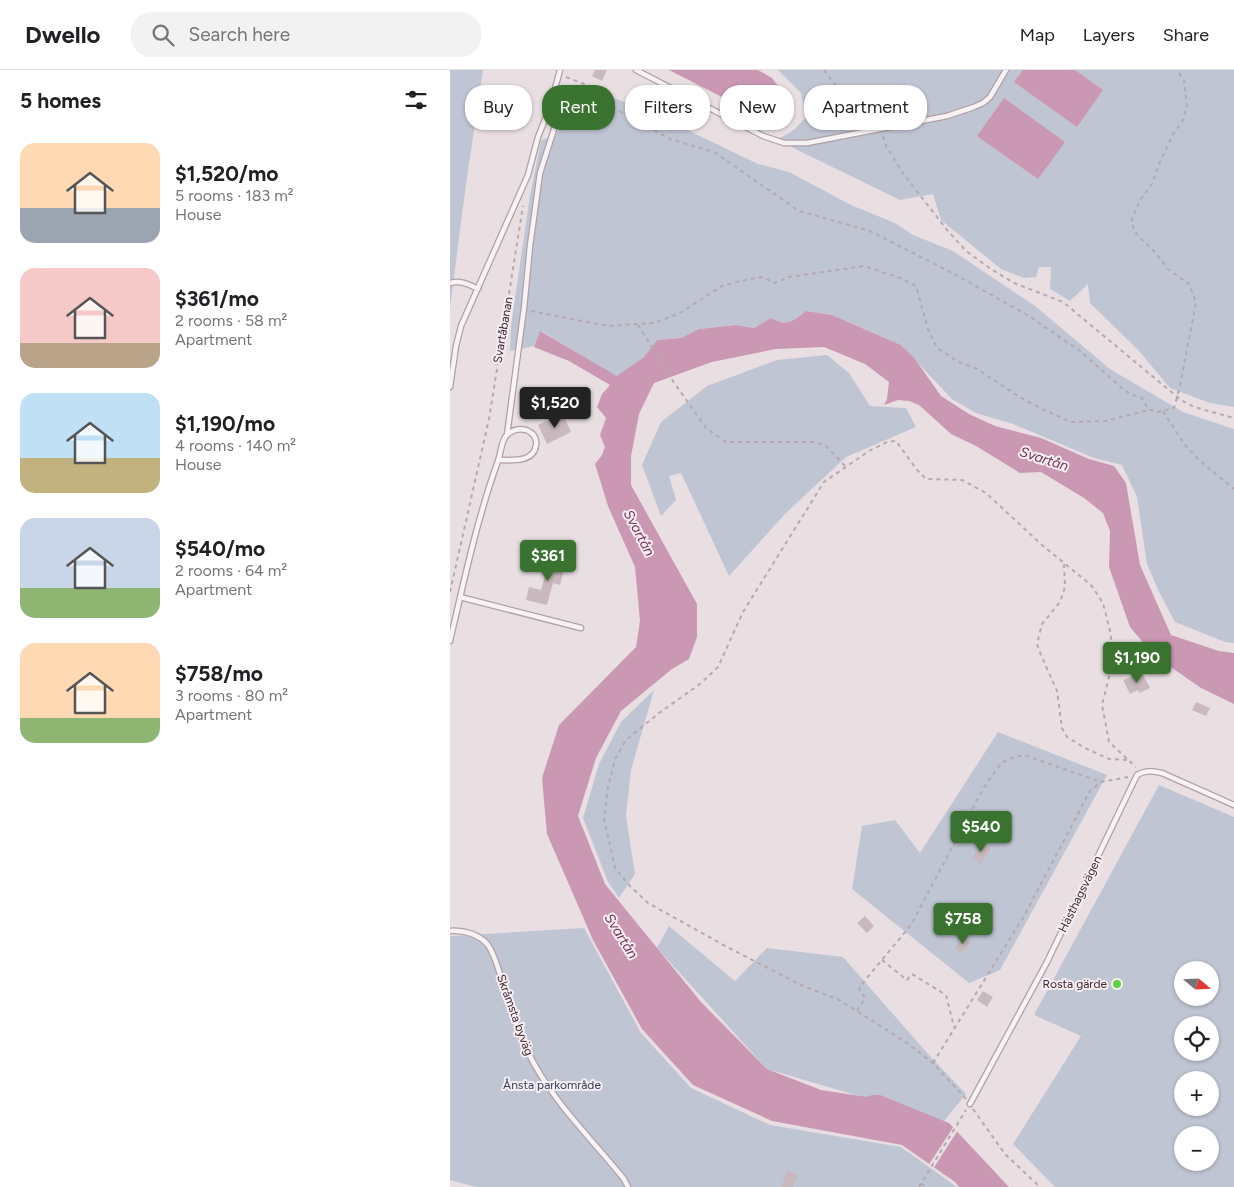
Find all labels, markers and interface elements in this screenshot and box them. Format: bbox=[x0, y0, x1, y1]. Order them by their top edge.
search box bbox=[131, 12, 481, 57]
text: Dwello bbox=[25, 20, 101, 49]
icon: search bbox=[149, 21, 177, 49]
text: Search here bbox=[189, 23, 290, 46]
text: Map bbox=[1020, 24, 1055, 46]
text: Layers bbox=[1083, 24, 1135, 46]
text: Share bbox=[1163, 24, 1209, 46]
chip: Buy bbox=[465, 85, 532, 130]
chip: Rent bbox=[542, 85, 615, 130]
chip: Filters bbox=[625, 85, 710, 130]
chip: New bbox=[720, 85, 794, 130]
chip: Apartment bbox=[804, 85, 927, 130]
icon: filters bbox=[402, 86, 430, 114]
text: 5 homes bbox=[20, 88, 101, 113]
text: $1,520/mo bbox=[175, 161, 278, 186]
icon: home bbox=[60, 163, 120, 223]
text: 5 rooms · 183 m² bbox=[175, 186, 294, 205]
text: House bbox=[175, 205, 221, 224]
text: $361/mo bbox=[175, 286, 259, 311]
icon: home bbox=[60, 288, 120, 348]
street label: Svartåbanan bbox=[490, 296, 516, 364]
text: 2 rooms · 58 m² bbox=[175, 311, 287, 330]
text: Apartment bbox=[175, 330, 252, 349]
pin: $1,520 bbox=[514, 386, 596, 429]
text: $1,520 bbox=[531, 393, 579, 412]
text: $1,190/mo bbox=[175, 411, 275, 436]
icon: home bbox=[60, 413, 120, 473]
text: 4 rooms · 140 m² bbox=[175, 436, 296, 455]
water label: Svartån bbox=[1018, 443, 1071, 475]
text: House bbox=[175, 455, 221, 474]
water label: Svartån bbox=[620, 507, 658, 559]
text: $540/mo bbox=[175, 536, 265, 561]
icon: home bbox=[60, 538, 120, 598]
pin: $361 bbox=[518, 540, 578, 582]
text: $361 bbox=[531, 546, 565, 565]
text: 2 rooms · 64 m² bbox=[175, 561, 287, 580]
text: Apartment bbox=[175, 580, 252, 599]
pin: $1,190 bbox=[1096, 642, 1178, 684]
text: $1,190 bbox=[1114, 648, 1160, 667]
text: $758/mo bbox=[175, 661, 263, 686]
icon: home bbox=[60, 663, 120, 723]
text: 3 rooms · 80 m² bbox=[175, 686, 288, 705]
text: Apartment bbox=[175, 705, 252, 724]
pin: $540 bbox=[951, 810, 1011, 853]
text: $540 bbox=[962, 817, 1000, 836]
street label: Hästhagsvägen bbox=[1055, 853, 1105, 935]
pin: $758 bbox=[933, 902, 993, 945]
text: $758 bbox=[945, 909, 981, 928]
water label: Svartån bbox=[601, 910, 642, 962]
north arrow bbox=[1174, 961, 1219, 1006]
map controls bbox=[1174, 961, 1219, 1171]
street label: Skråmsta byväg bbox=[494, 973, 536, 1057]
place label: Rosta gärde bbox=[1043, 977, 1107, 991]
marker: Rosta gärde bbox=[1111, 978, 1123, 990]
button: locate bbox=[1174, 1016, 1219, 1061]
button: + bbox=[1174, 1071, 1219, 1116]
park label: Ånsta parkområde bbox=[503, 1078, 601, 1092]
button: − bbox=[1174, 1126, 1219, 1171]

